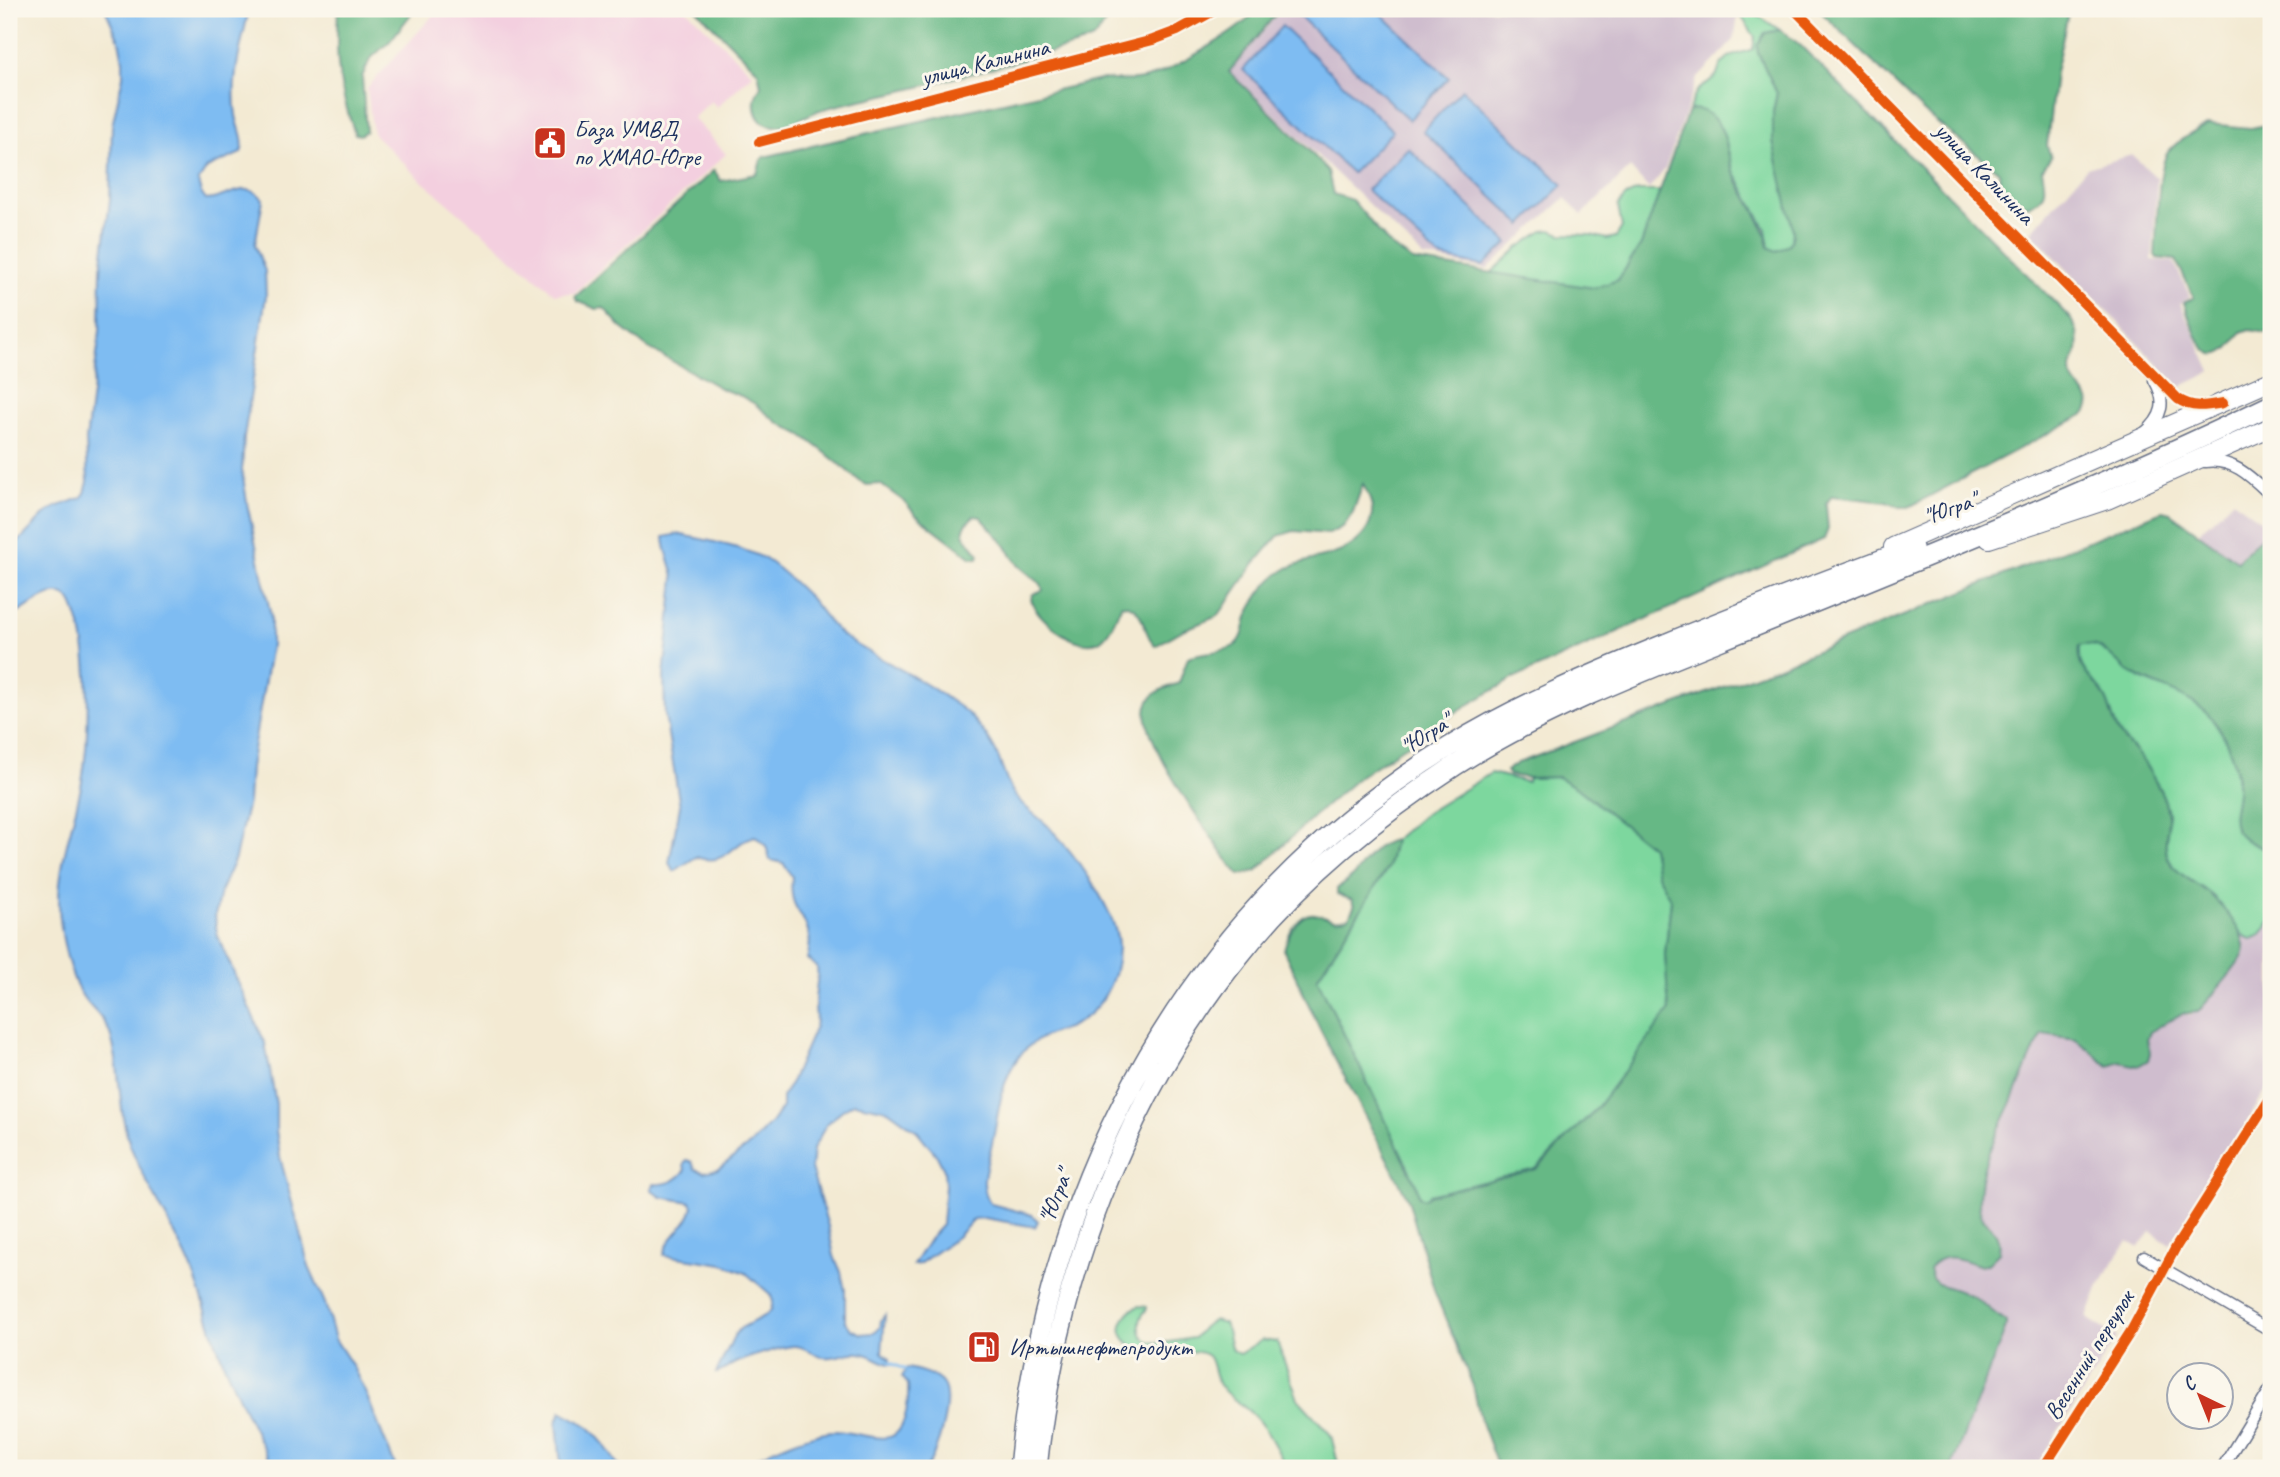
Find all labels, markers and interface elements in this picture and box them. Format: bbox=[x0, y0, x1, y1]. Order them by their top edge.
street label: улица Калинина bbox=[916, 31, 1054, 93]
place label: База УМВД по ХМАО-Югре bbox=[574, 114, 702, 172]
street label: улица Калинина bbox=[1927, 114, 2042, 232]
public building icon: База УМВД по ХМАО-Югре bbox=[531, 124, 569, 162]
street label: "Югра" bbox=[1919, 483, 1986, 531]
street label: "Югра" bbox=[1395, 704, 1462, 762]
street label: "Югра" bbox=[1031, 1161, 1081, 1228]
street label: Весенний переулок bbox=[2037, 1283, 2142, 1425]
fuel station icon: Иртышнефтепродукт bbox=[965, 1328, 1003, 1366]
place label: Иртышнефтепродукт bbox=[1009, 1332, 1193, 1362]
north arrow bbox=[2164, 1362, 2234, 1432]
text: С bbox=[2177, 1371, 2203, 1396]

